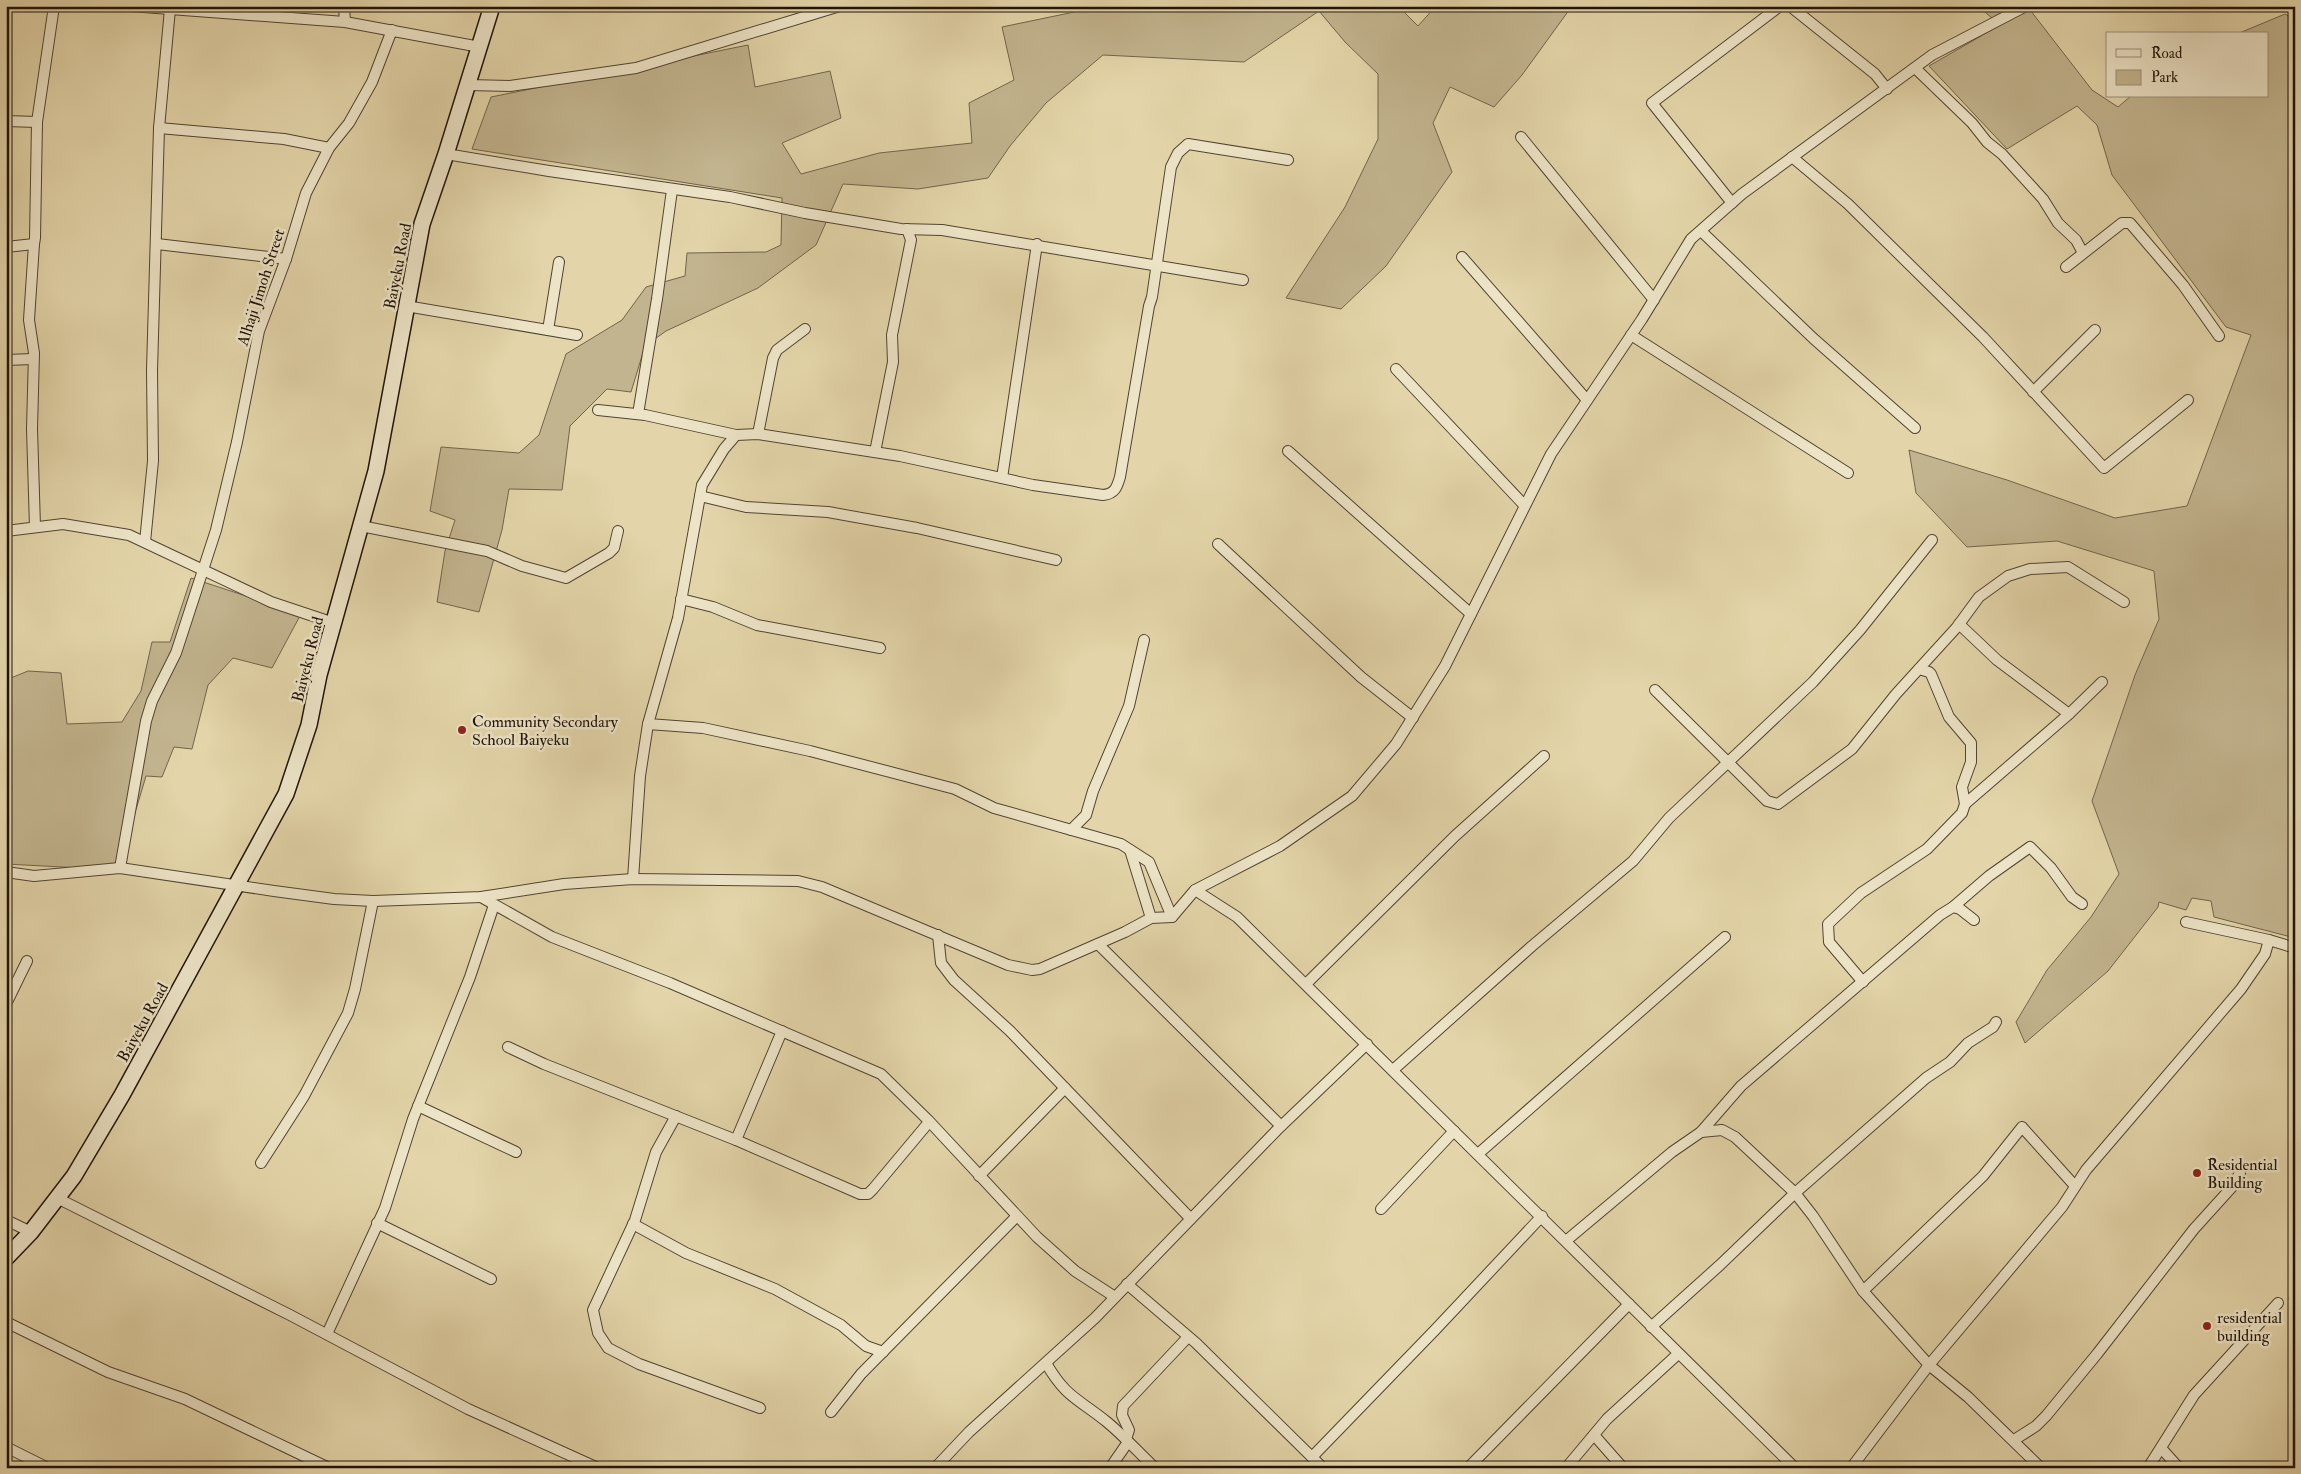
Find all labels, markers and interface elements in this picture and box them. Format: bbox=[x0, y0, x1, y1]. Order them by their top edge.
legend bbox=[2106, 32, 2268, 98]
text: Road bbox=[2151, 44, 2183, 63]
text: Park bbox=[2151, 68, 2178, 87]
street label: Baiyeku Road bbox=[380, 221, 416, 311]
street label: Alhaji Jimoh Street bbox=[232, 226, 290, 349]
street label: Baiyeku Road bbox=[288, 614, 328, 704]
place label: Community Secondary School Baiyeku bbox=[472, 712, 619, 750]
marker: Community Secondary School Baiyeku bbox=[456, 724, 468, 736]
street label: Baiyeku Road bbox=[113, 979, 173, 1066]
place label: Residential Building bbox=[2207, 1155, 2278, 1193]
marker: Residential Building bbox=[2191, 1167, 2203, 1179]
place label: residential building bbox=[2217, 1308, 2282, 1346]
marker: residential building bbox=[2201, 1320, 2213, 1332]

